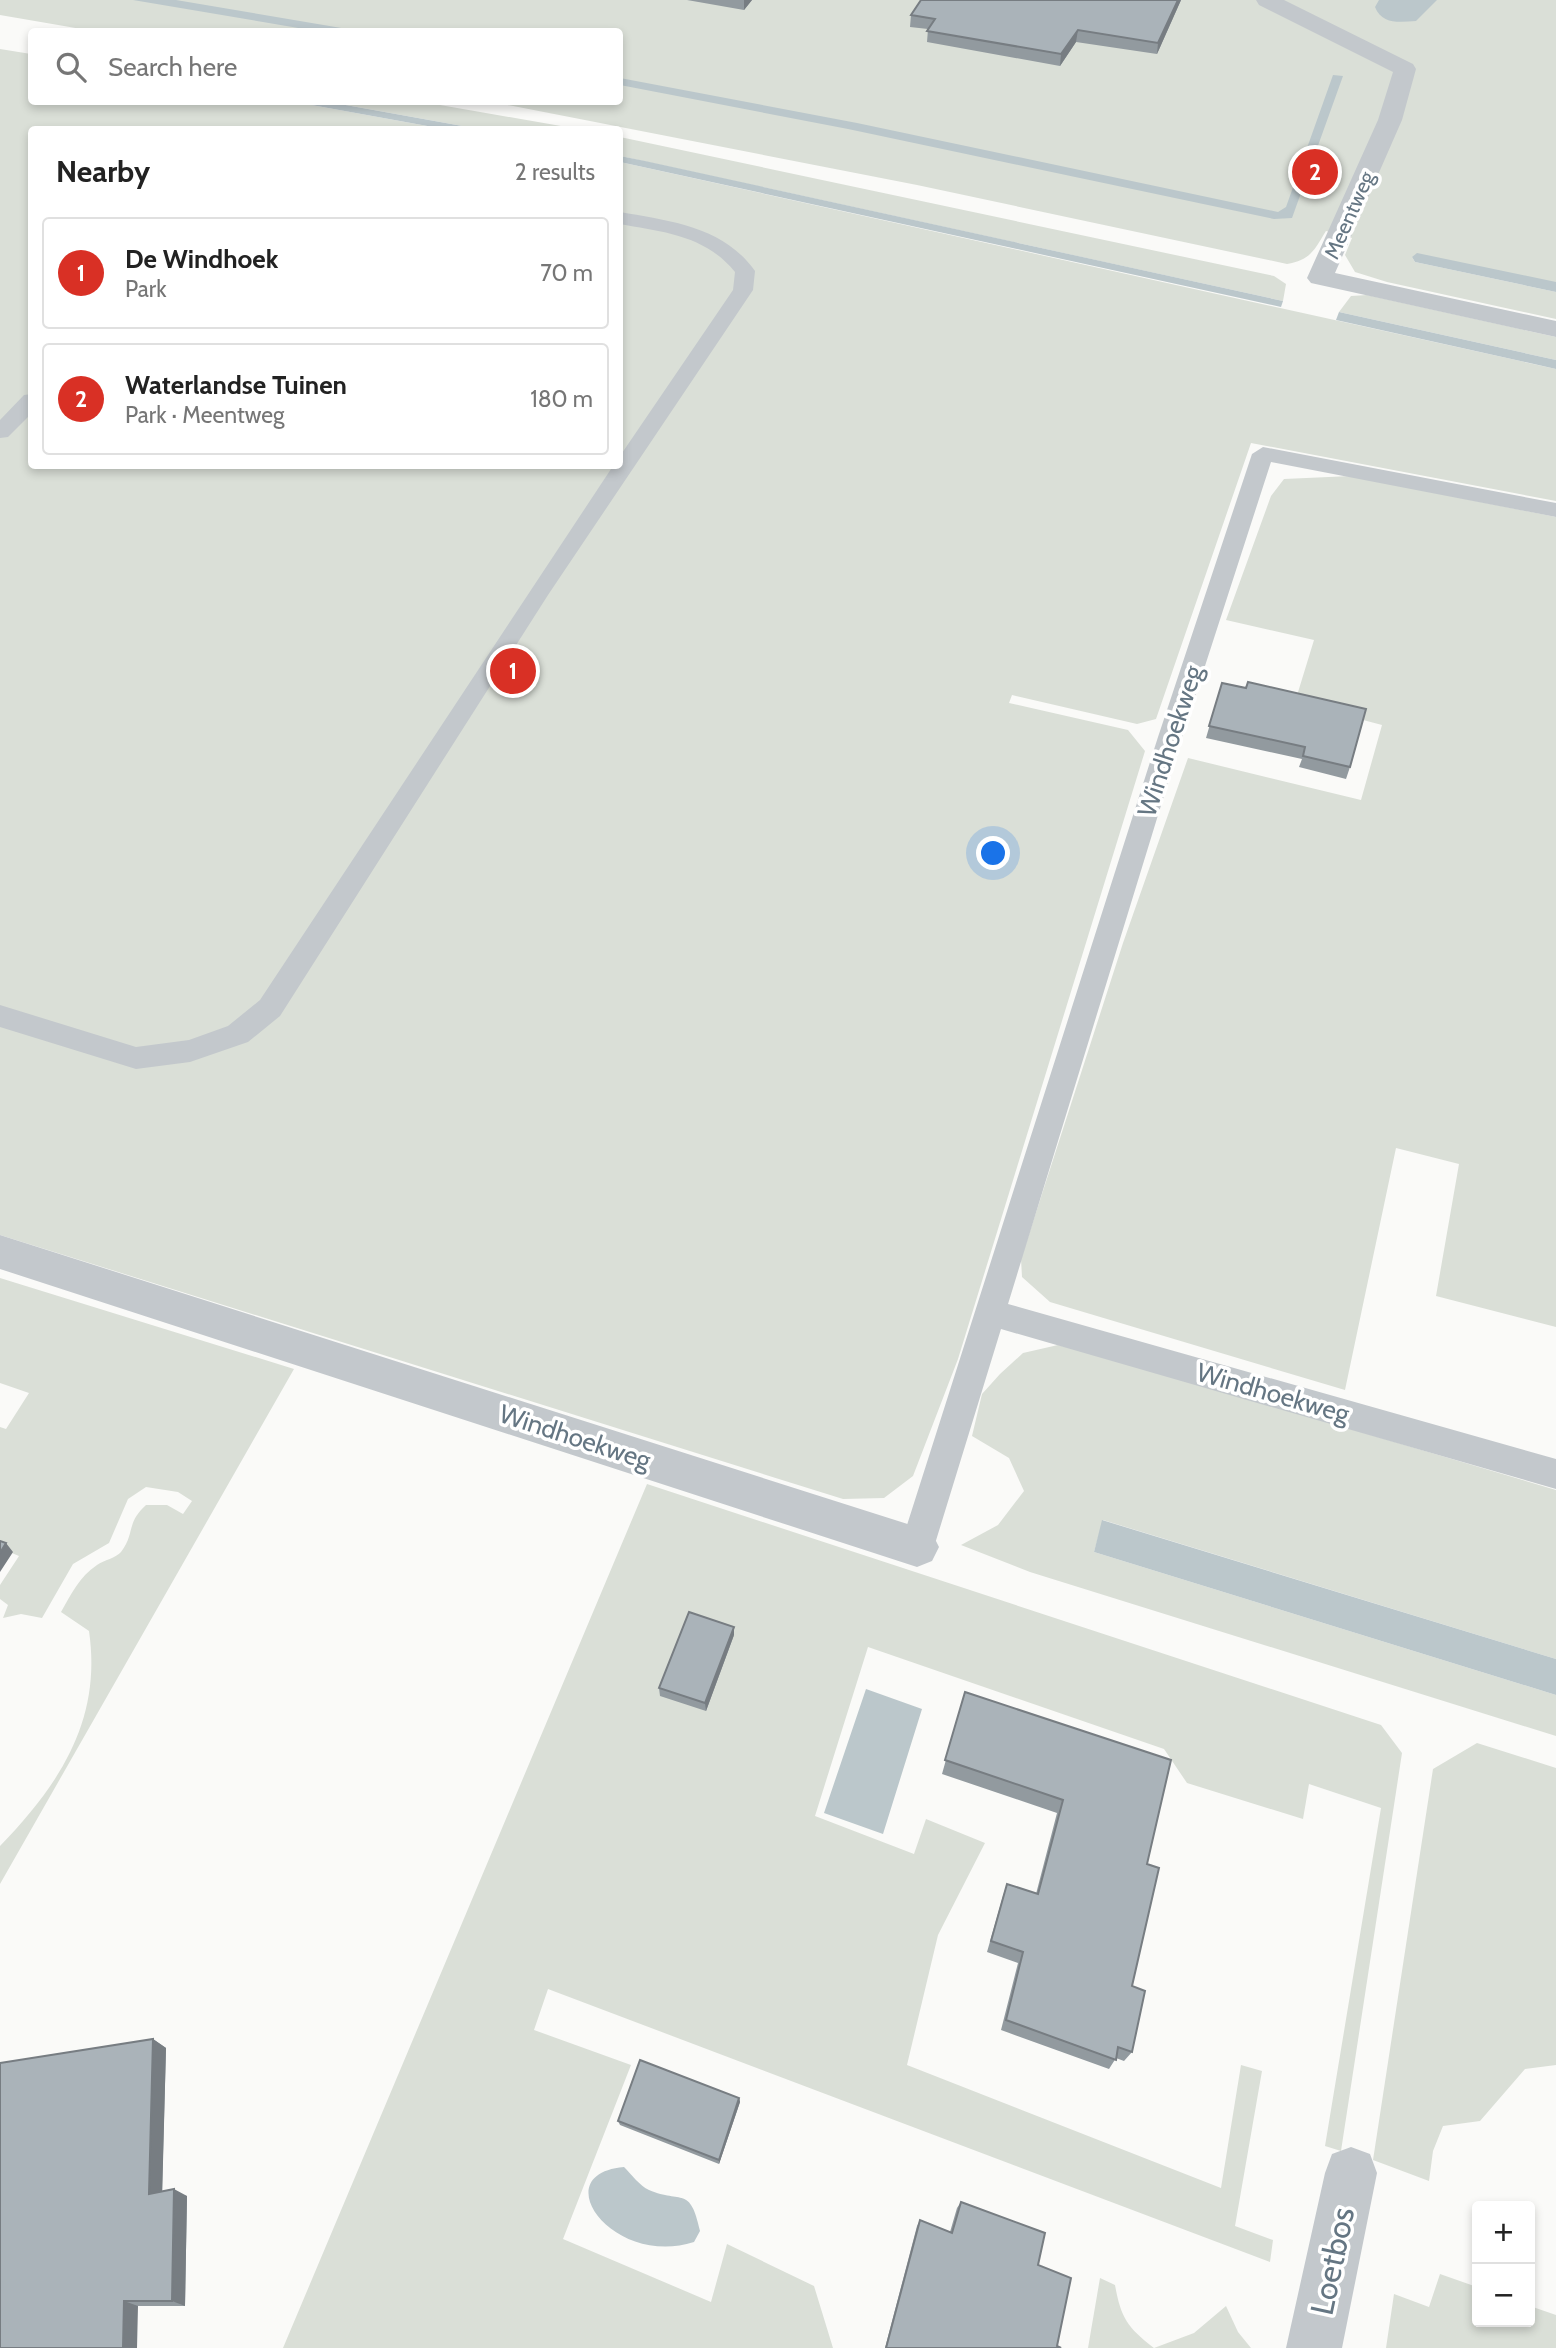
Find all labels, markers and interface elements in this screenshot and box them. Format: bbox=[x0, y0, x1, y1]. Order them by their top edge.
search box bbox=[28, 28, 623, 105]
icon: search bbox=[52, 48, 90, 86]
text: Search here bbox=[108, 51, 237, 83]
pin: 2 bbox=[1292, 146, 1338, 198]
text: Nearby bbox=[56, 153, 150, 190]
text: 2 results bbox=[515, 158, 595, 186]
street label: Meentweg bbox=[1319, 167, 1380, 263]
text: De Windhoek bbox=[125, 243, 278, 275]
text: 1 bbox=[77, 259, 85, 287]
text: 70 m bbox=[540, 259, 593, 287]
text: Park bbox=[125, 275, 166, 303]
text: Waterlandse Tuinen bbox=[125, 369, 347, 401]
text: 2 bbox=[75, 385, 87, 413]
text: 180 m bbox=[530, 385, 593, 413]
text: Park · Meentweg bbox=[125, 401, 284, 429]
pin: 1 bbox=[490, 645, 536, 697]
street label: Windhoekweg bbox=[1130, 660, 1210, 821]
your location bbox=[976, 836, 1010, 870]
street label: Windhoekweg bbox=[1193, 1356, 1354, 1430]
street label: Windhoekweg bbox=[495, 1397, 656, 1477]
map controls bbox=[1472, 2201, 1535, 2327]
button: + bbox=[1472, 2201, 1535, 2264]
street label: Loetbos bbox=[1302, 2204, 1362, 2318]
button: − bbox=[1472, 2264, 1535, 2327]

